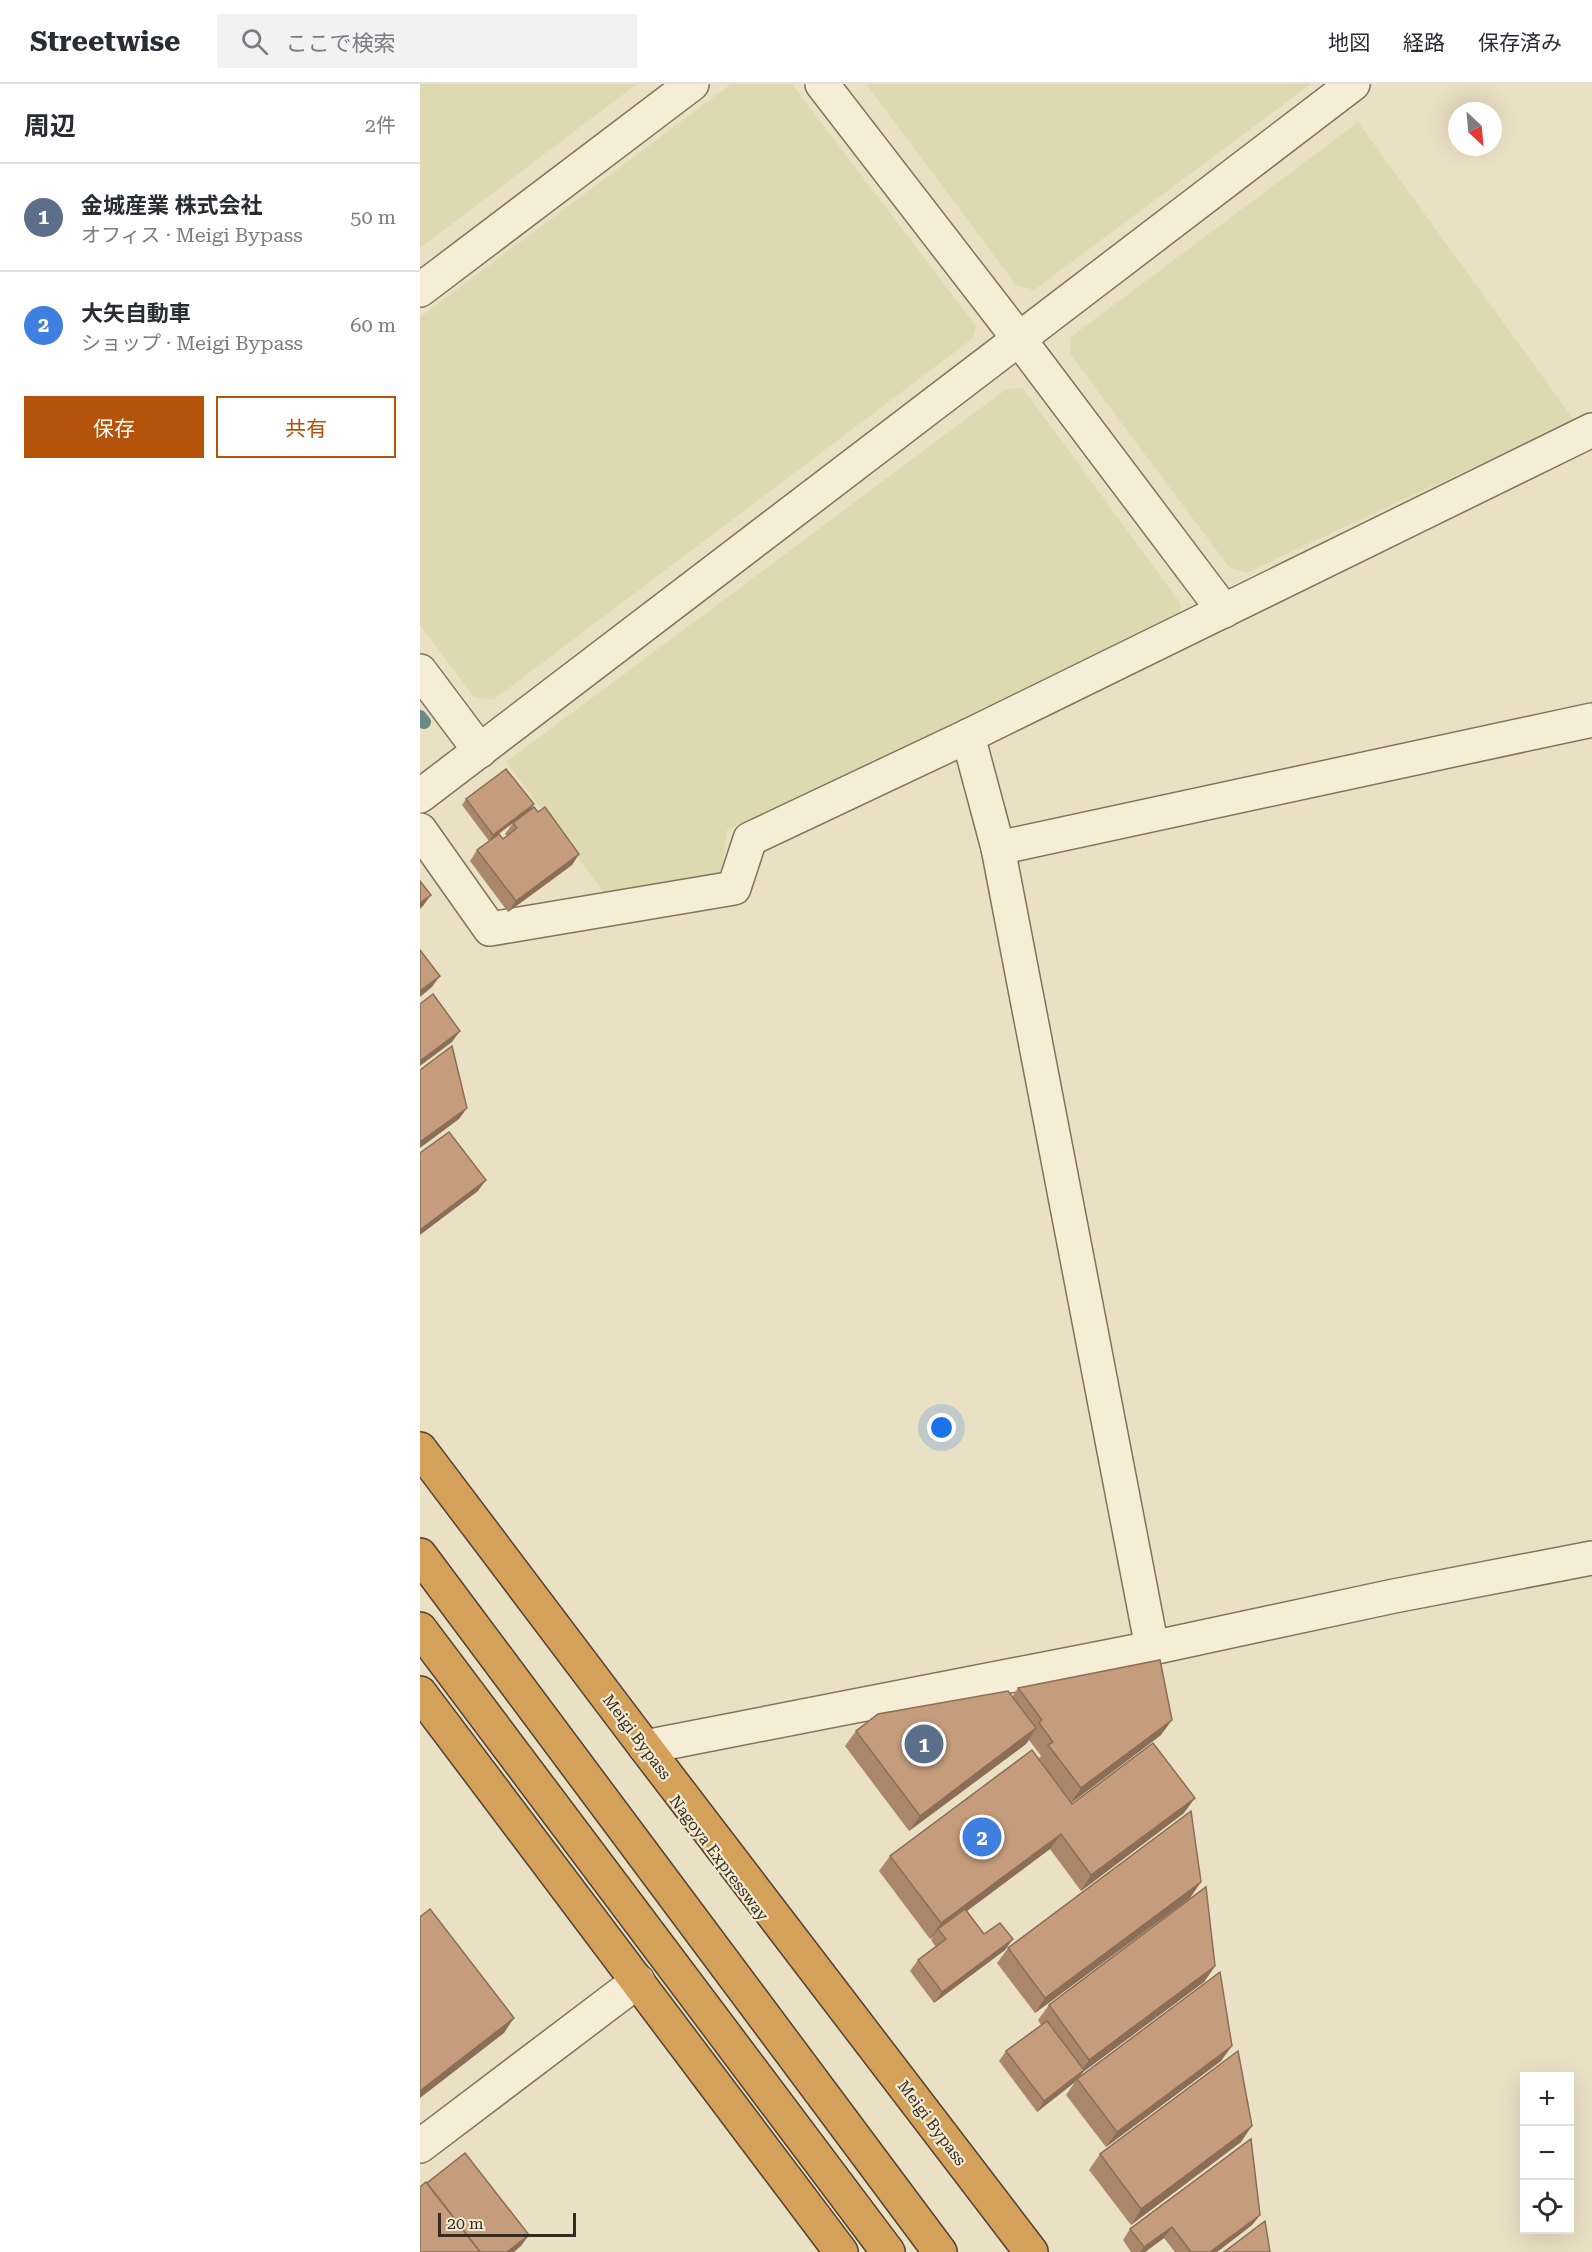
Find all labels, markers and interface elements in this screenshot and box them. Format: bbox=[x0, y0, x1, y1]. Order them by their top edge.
search box bbox=[217, 14, 637, 68]
text: Streetwise bbox=[30, 25, 181, 58]
icon: search bbox=[238, 25, 271, 58]
text: ここで検索 bbox=[286, 31, 396, 56]
text: 地図 bbox=[1328, 31, 1370, 55]
text: 経路 bbox=[1403, 31, 1445, 55]
text: 保存済み bbox=[1478, 31, 1562, 55]
north arrow bbox=[1448, 102, 1502, 156]
text: 周辺 bbox=[24, 111, 76, 141]
text: 2件 bbox=[365, 113, 396, 137]
text: 金城産業 株式会社 bbox=[81, 193, 263, 218]
text: 1 bbox=[38, 205, 49, 229]
text: 50 m bbox=[350, 205, 396, 229]
text: オフィス · Meigi Bypass bbox=[81, 223, 303, 247]
text: 大矢自動車 bbox=[81, 301, 191, 326]
text: 2 bbox=[38, 313, 49, 337]
text: 60 m bbox=[350, 313, 396, 337]
text: ショップ · Meigi Bypass bbox=[81, 331, 303, 355]
button: 保存 bbox=[24, 396, 204, 458]
button: 共有 bbox=[216, 396, 396, 458]
your location bbox=[927, 1413, 956, 1442]
street label: Meigi Bypass bbox=[599, 1691, 675, 1784]
pin: 1 bbox=[904, 1722, 944, 1766]
street label: Nagoya Expressway bbox=[666, 1792, 773, 1925]
pin: 2 bbox=[962, 1814, 1002, 1860]
map controls bbox=[1520, 2072, 1574, 2234]
button: + bbox=[1520, 2072, 1574, 2126]
street label: Meigi Bypass bbox=[894, 2077, 970, 2170]
button: − bbox=[1520, 2126, 1574, 2180]
button: locate bbox=[1520, 2180, 1574, 2234]
scale bar bbox=[438, 2210, 576, 2238]
text: 20 m bbox=[447, 2214, 484, 2233]

